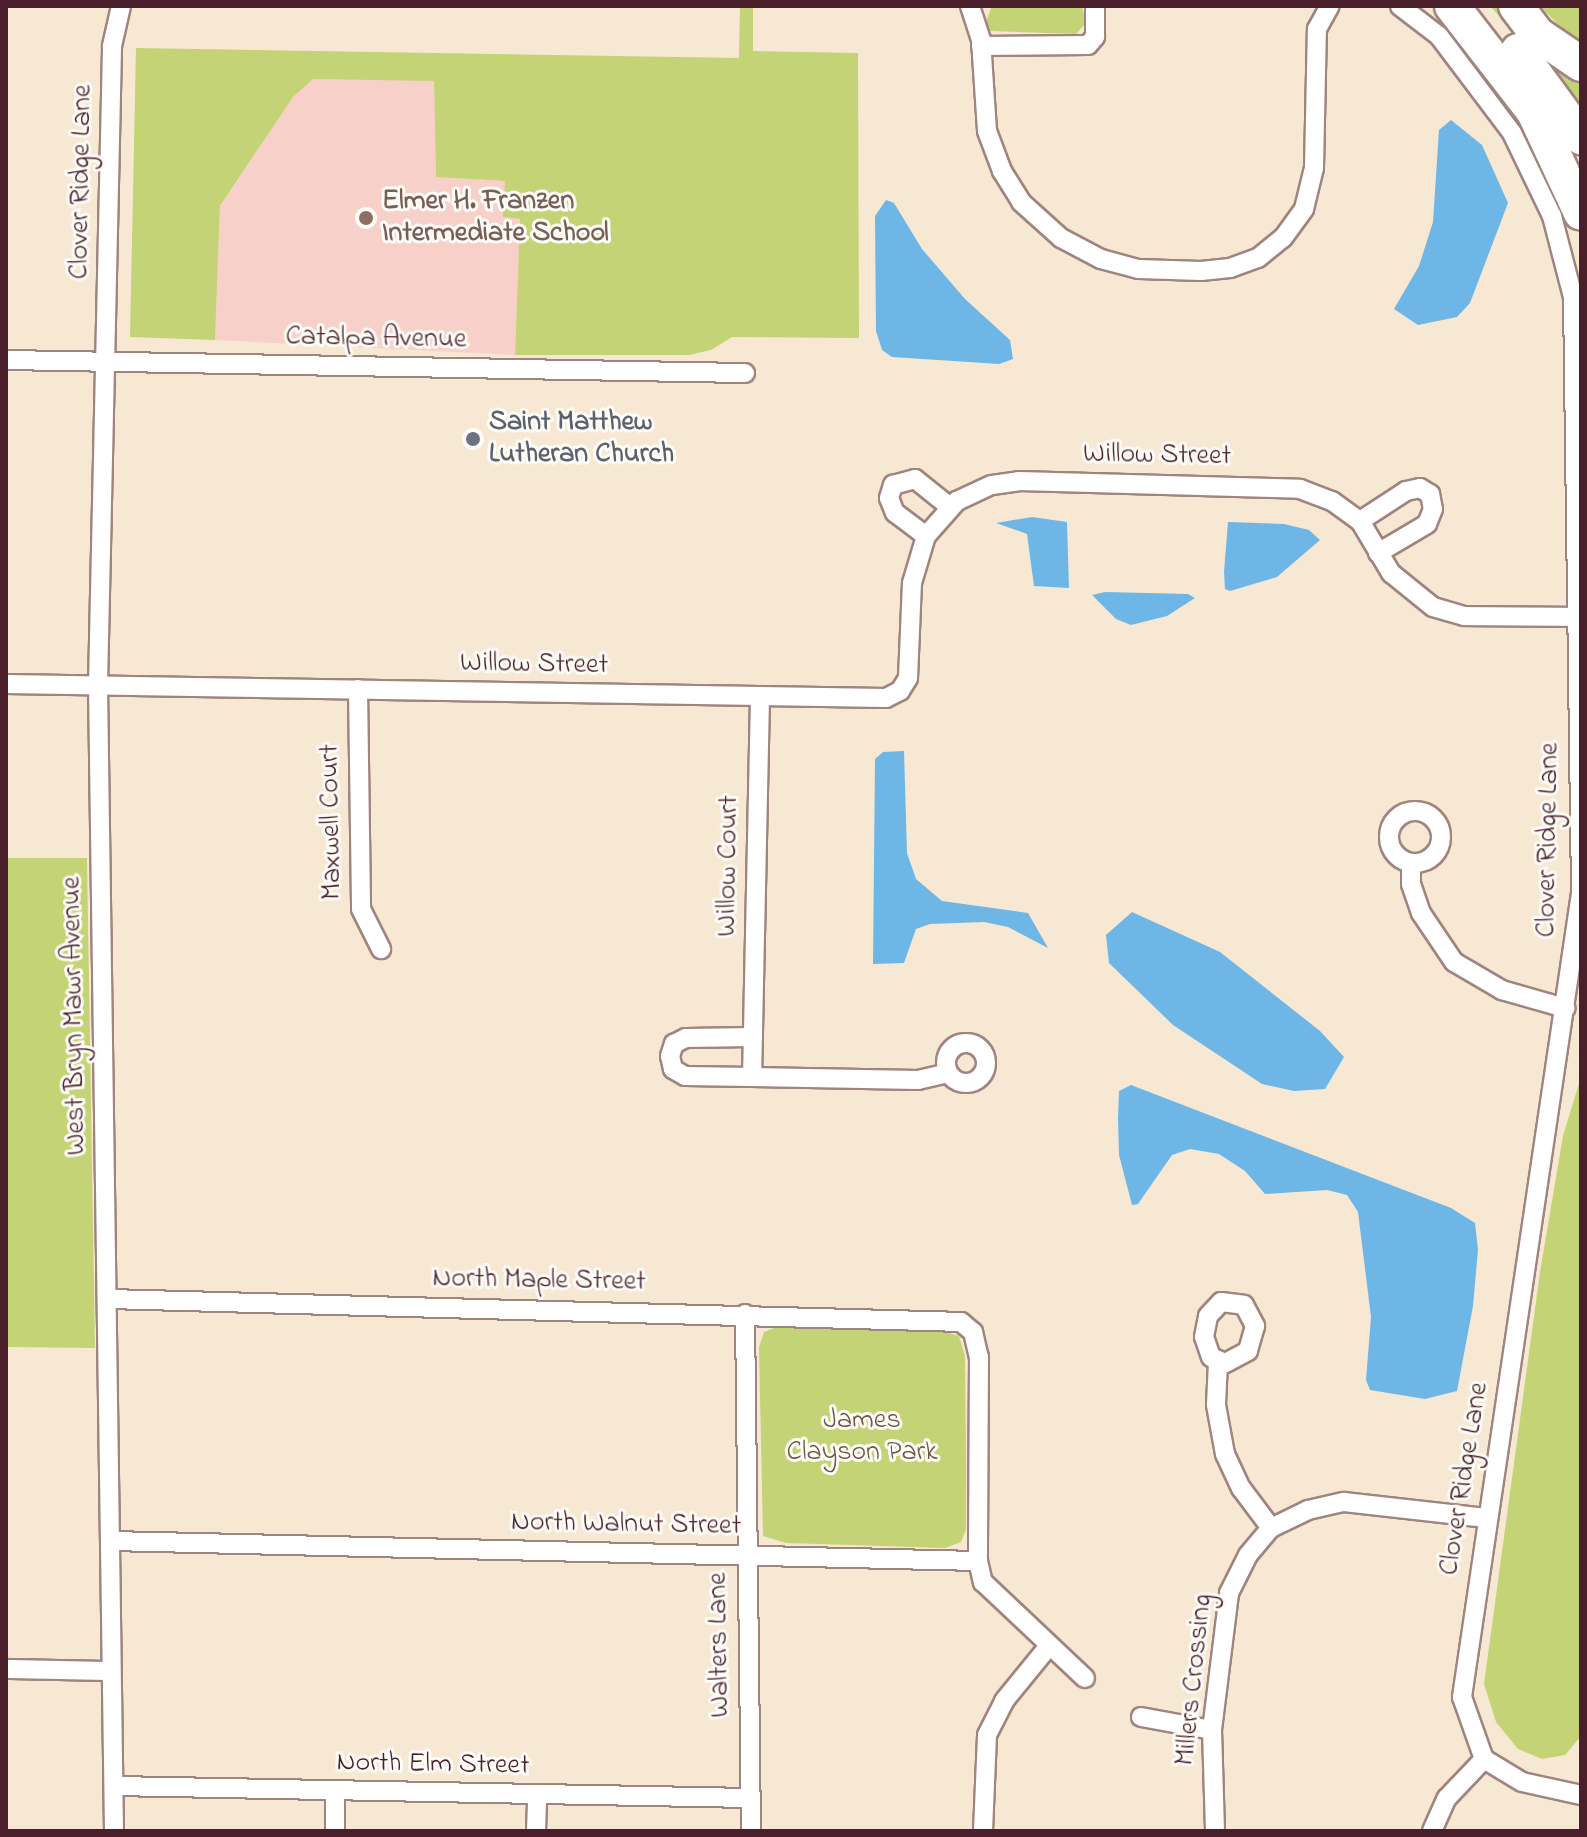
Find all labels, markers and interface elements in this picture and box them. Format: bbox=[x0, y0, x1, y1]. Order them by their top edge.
street label: Clover Ridge Lane bbox=[64, 84, 100, 280]
place label: Elmer H. Franzen Intermediate School bbox=[382, 185, 609, 251]
marker: Elmer H. Franzen Intermediate School bbox=[357, 209, 375, 227]
street label: Catalpa Avenue bbox=[285, 321, 467, 357]
place label: Saint Matthew Lutheran Church bbox=[489, 406, 674, 472]
marker: Saint Matthew Lutheran Church bbox=[464, 430, 482, 448]
street label: Willow Street bbox=[1083, 438, 1231, 474]
street label: Willow Street bbox=[460, 647, 608, 683]
street label: Clover Ridge Lane bbox=[1531, 742, 1567, 938]
street label: Maxwell Court bbox=[314, 744, 350, 900]
street label: Willow Court bbox=[711, 795, 747, 937]
street label: West Bryn Mawr Avenue bbox=[56, 876, 94, 1156]
street label: North Maple Street bbox=[432, 1262, 646, 1300]
street label: Clover Ridge Lane bbox=[1433, 1380, 1497, 1578]
park label: James Clayson Park bbox=[787, 1404, 937, 1470]
street label: North Walnut Street bbox=[511, 1506, 741, 1544]
street label: Walters Lane bbox=[702, 1572, 738, 1718]
street label: Millers Crossing bbox=[1169, 1592, 1221, 1768]
street label: North Elm Street bbox=[336, 1747, 530, 1783]

